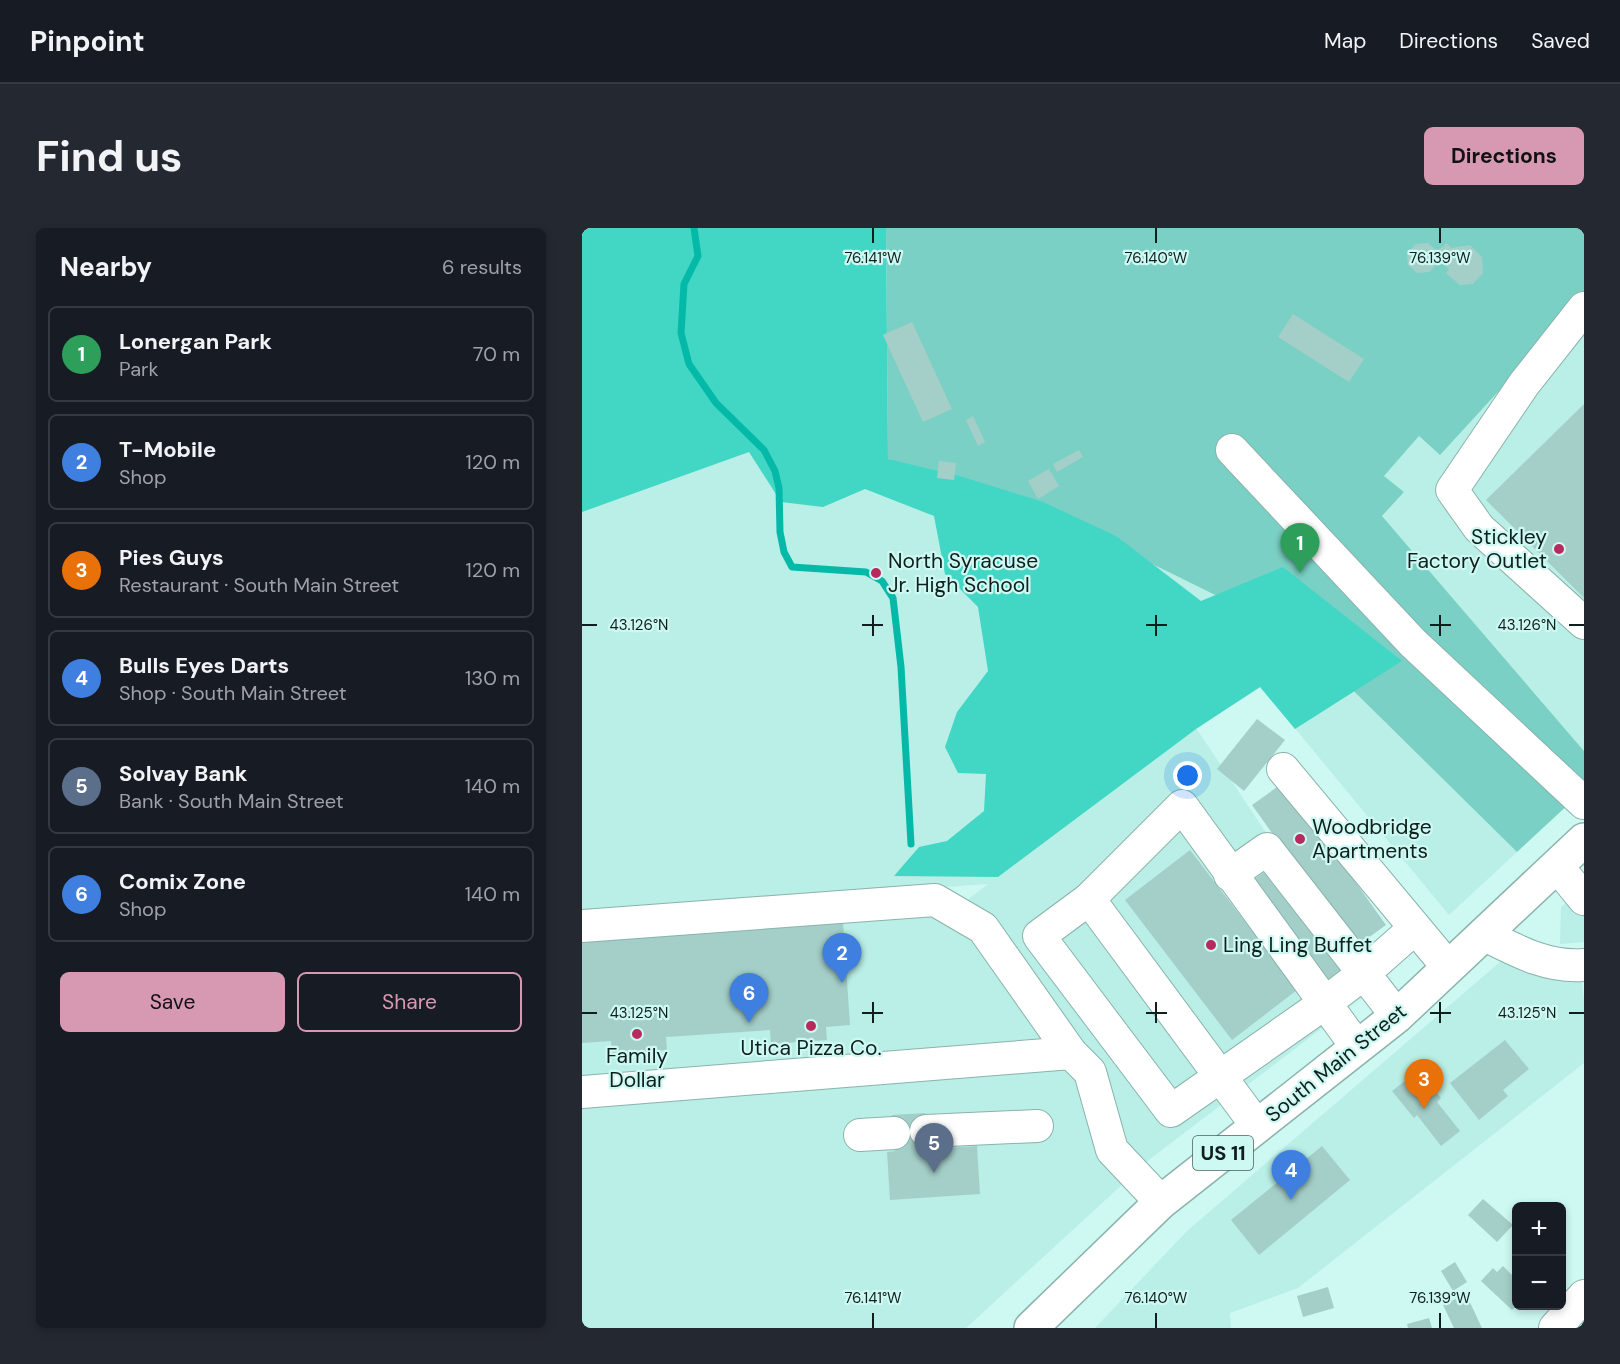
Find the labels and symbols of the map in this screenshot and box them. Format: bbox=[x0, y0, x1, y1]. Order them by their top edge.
text: 76.141°W bbox=[844, 248, 902, 268]
text: 76.140°W bbox=[1125, 248, 1188, 268]
text: 76.139°W bbox=[1409, 248, 1471, 268]
place label: Stickley Factory Outlet bbox=[1407, 523, 1547, 575]
pin: 1 bbox=[1280, 524, 1320, 573]
marker: Stickley Factory Outlet bbox=[1552, 542, 1566, 556]
place label: North Syracuse Jr. High School bbox=[888, 547, 1038, 599]
marker: North Syracuse Jr. High School bbox=[869, 566, 883, 580]
text: 43.126°N bbox=[610, 615, 668, 635]
text: 43.126°N bbox=[1498, 615, 1556, 635]
your location bbox=[1173, 761, 1202, 790]
place label: Woodbridge Apartments bbox=[1312, 813, 1432, 865]
marker: Woodbridge Apartments bbox=[1293, 832, 1307, 846]
place label: Ling Ling Buffet bbox=[1223, 931, 1372, 959]
pin: 2 bbox=[822, 934, 862, 983]
marker: Ling Ling Buffet bbox=[1204, 938, 1218, 952]
pin: 6 bbox=[730, 974, 768, 1023]
street label: South Main Street bbox=[1260, 997, 1412, 1129]
text: 43.125°N bbox=[610, 1003, 668, 1023]
text: 43.125°N bbox=[1498, 1003, 1556, 1023]
marker: Utica Pizza Co. bbox=[804, 1019, 818, 1033]
marker: Family Dollar bbox=[630, 1027, 644, 1041]
place label: Utica Pizza Co. bbox=[740, 1034, 882, 1062]
place label: Family Dollar bbox=[606, 1042, 668, 1094]
pin: 3 bbox=[1404, 1060, 1444, 1109]
pin: 5 bbox=[914, 1124, 954, 1173]
road number: US 11 bbox=[1193, 1136, 1253, 1170]
pin: 4 bbox=[1272, 1150, 1310, 1200]
text: 76.141°W bbox=[844, 1288, 902, 1308]
text: 76.140°W bbox=[1125, 1288, 1188, 1308]
text: 76.139°W bbox=[1409, 1288, 1471, 1308]

